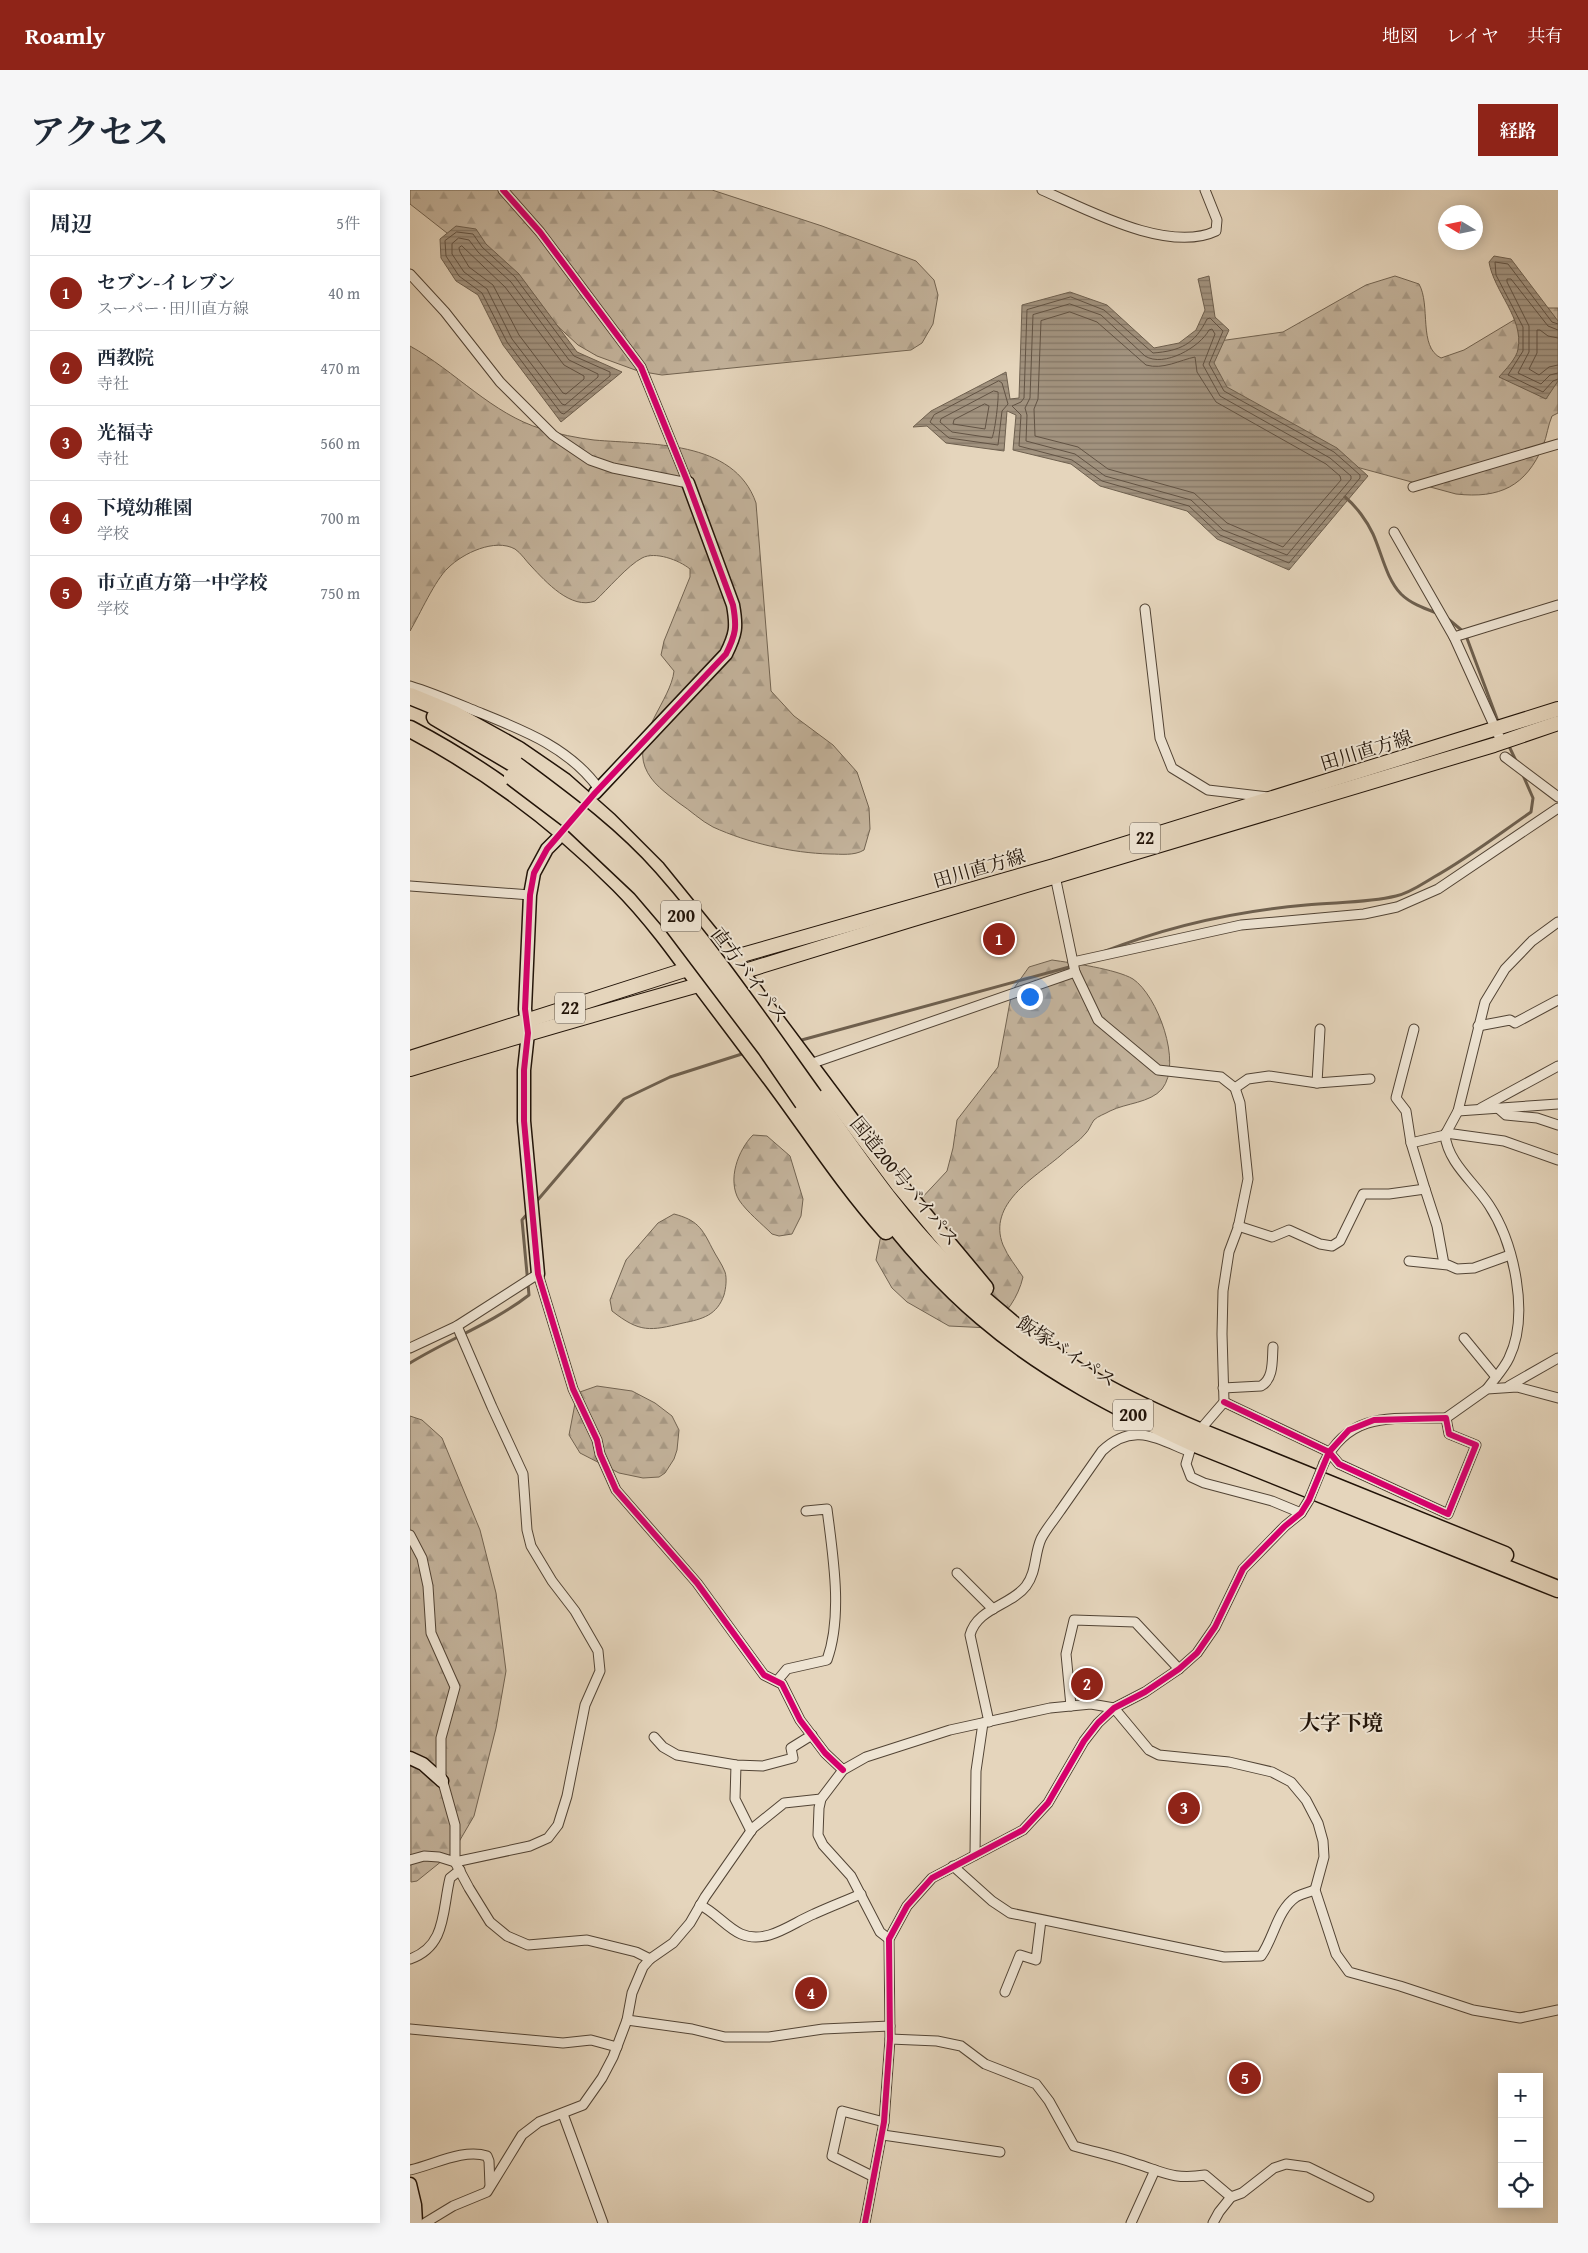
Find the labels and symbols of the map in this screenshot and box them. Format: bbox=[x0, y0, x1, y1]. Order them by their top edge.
north arrow bbox=[1438, 205, 1483, 250]
street label: 田川直方線 bbox=[1316, 723, 1416, 777]
road number: 22 bbox=[1130, 822, 1160, 854]
street label: 田川直方線 bbox=[929, 841, 1029, 895]
road number: 200 bbox=[661, 900, 701, 931]
pin: 1 bbox=[983, 920, 1015, 958]
street label: 直方バイパス bbox=[705, 921, 795, 1029]
your location bbox=[1017, 984, 1043, 1010]
road number: 22 bbox=[555, 992, 585, 1024]
street label: 国道200号バイパス bbox=[844, 1110, 966, 1252]
street label: 飯塚バイパス bbox=[1012, 1308, 1122, 1394]
road number: 200 bbox=[1113, 1400, 1153, 1430]
pin: 2 bbox=[1071, 1665, 1103, 1703]
district label: 大字下境 bbox=[1299, 1707, 1383, 1738]
pin: 3 bbox=[1168, 1789, 1200, 1827]
pin: 4 bbox=[795, 1974, 827, 2012]
pin: 5 bbox=[1229, 2059, 1261, 2097]

